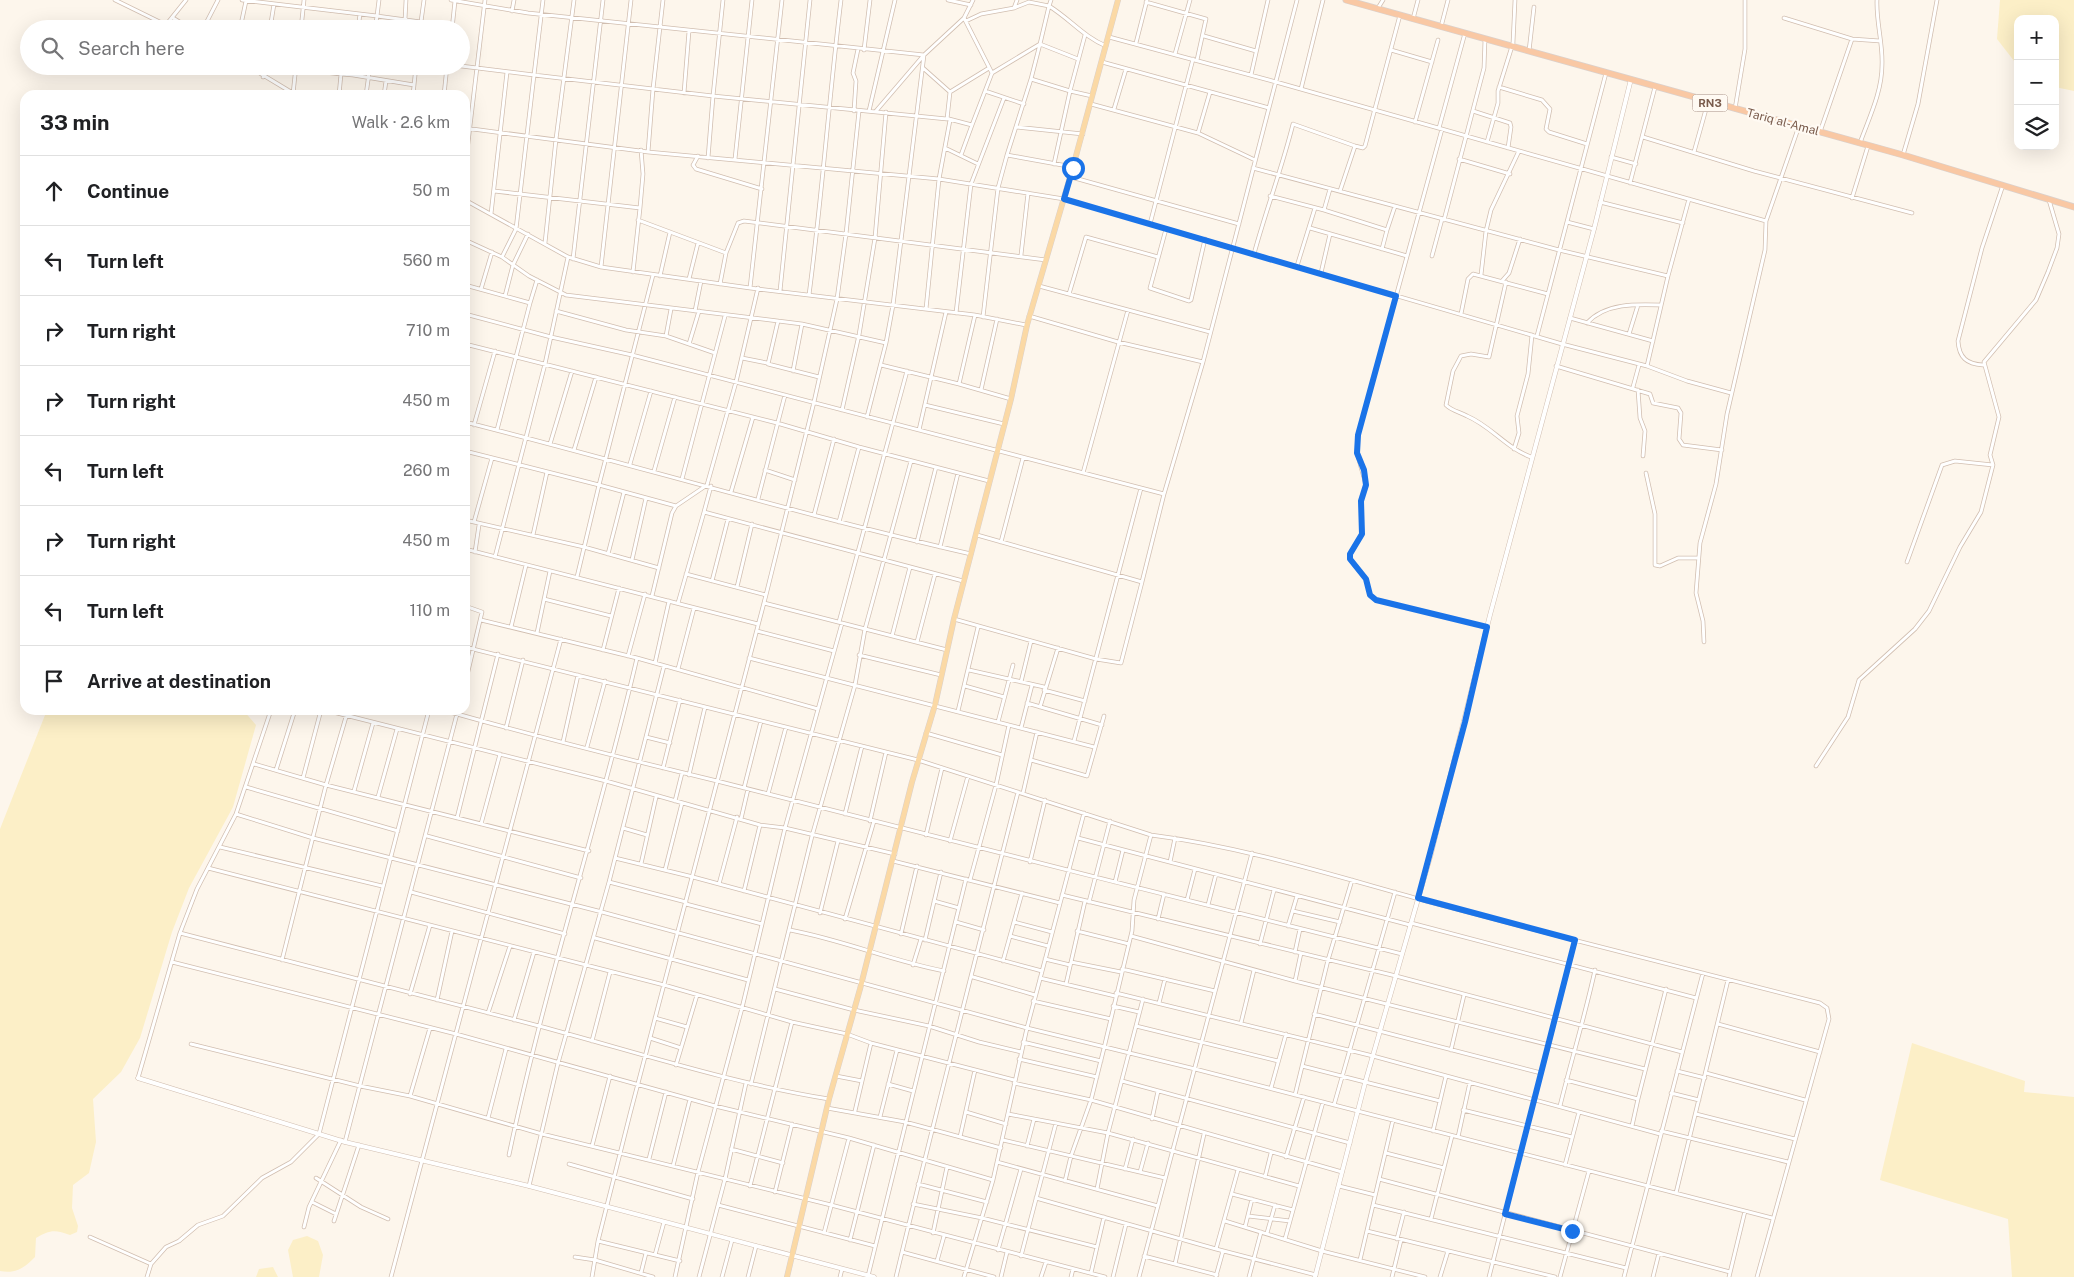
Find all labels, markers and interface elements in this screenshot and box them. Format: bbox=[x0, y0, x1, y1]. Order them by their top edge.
map controls bbox=[2014, 15, 2059, 150]
button: + bbox=[2014, 15, 2059, 60]
search box bbox=[20, 20, 470, 75]
icon: search bbox=[38, 34, 66, 62]
text: Search here bbox=[78, 37, 185, 59]
button: − bbox=[2014, 60, 2059, 105]
road number: RN3 bbox=[1692, 95, 1728, 112]
button: layers bbox=[2014, 105, 2059, 150]
street label: Tariq al-Amal bbox=[1745, 106, 1821, 138]
text: 33 min bbox=[40, 110, 110, 135]
text: Walk · 2.6 km bbox=[352, 113, 450, 132]
route start bbox=[1062, 157, 1085, 180]
icon: ahead bbox=[40, 177, 68, 205]
text: Continue bbox=[87, 180, 169, 202]
text: 50 m bbox=[412, 181, 450, 200]
icon: left bbox=[40, 247, 68, 275]
text: Turn left bbox=[87, 250, 164, 272]
text: 560 m bbox=[402, 251, 450, 270]
icon: right bbox=[40, 317, 68, 345]
text: Turn right bbox=[87, 320, 176, 342]
text: 710 m bbox=[406, 321, 450, 340]
icon: right bbox=[40, 387, 68, 415]
text: Turn right bbox=[87, 390, 176, 412]
text: 450 m bbox=[402, 391, 450, 410]
icon: left bbox=[40, 457, 68, 485]
text: Turn left bbox=[87, 460, 164, 482]
text: 260 m bbox=[403, 461, 450, 480]
icon: right bbox=[40, 527, 68, 555]
text: Turn right bbox=[87, 530, 176, 552]
text: 450 m bbox=[402, 531, 450, 550]
icon: left bbox=[40, 597, 68, 625]
text: Turn left bbox=[87, 600, 164, 622]
text: 110 m bbox=[409, 601, 450, 620]
icon: arrive bbox=[40, 667, 68, 695]
text: Arrive at destination bbox=[87, 670, 271, 692]
route end bbox=[1561, 1220, 1584, 1243]

